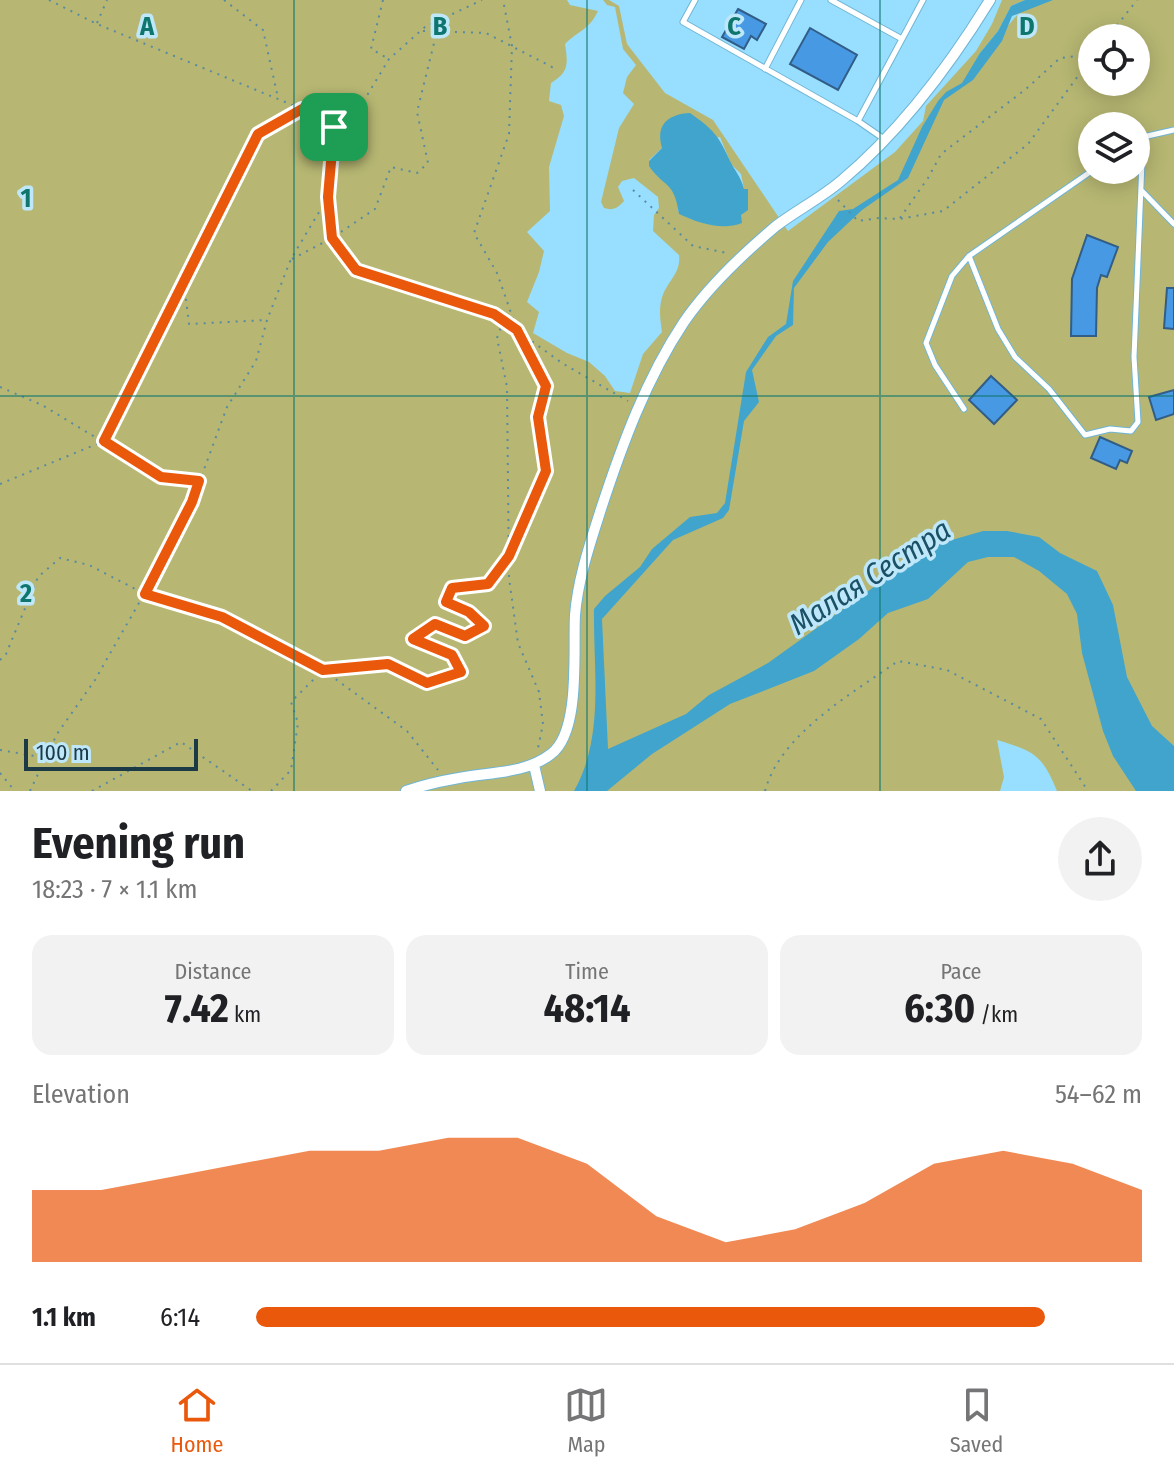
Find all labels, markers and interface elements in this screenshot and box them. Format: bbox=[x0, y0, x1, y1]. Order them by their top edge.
text: A bbox=[139, 11, 155, 42]
text: B bbox=[433, 11, 448, 42]
text: C bbox=[727, 11, 741, 42]
text: D bbox=[1019, 11, 1035, 42]
map controls bbox=[1078, 24, 1150, 184]
button: locate bbox=[1078, 24, 1150, 96]
pin bbox=[300, 93, 368, 161]
icon: arrive bbox=[312, 105, 356, 149]
button: layers bbox=[1078, 112, 1150, 184]
text: 1 bbox=[21, 183, 32, 214]
water label: Малая Сестра bbox=[782, 511, 958, 643]
text: 2 bbox=[19, 578, 32, 609]
scale bar bbox=[24, 735, 198, 771]
text: 100 m bbox=[36, 739, 90, 766]
text: Evening run bbox=[32, 817, 245, 870]
button: share bbox=[1058, 817, 1142, 901]
text: 18:23 · 7 × 1.1 km bbox=[32, 874, 197, 905]
text: Distance bbox=[174, 958, 252, 985]
text: Time bbox=[565, 958, 609, 985]
text: Pace bbox=[940, 958, 982, 985]
text: 7.42 bbox=[165, 985, 229, 1033]
text: 48:14 bbox=[544, 985, 630, 1033]
text: 6:30 bbox=[904, 985, 975, 1033]
text: km bbox=[229, 1001, 261, 1028]
text: /km bbox=[975, 1001, 1018, 1028]
text: Elevation bbox=[32, 1079, 130, 1110]
text: 54–62 m bbox=[1055, 1079, 1142, 1110]
text: 1.1 km bbox=[32, 1302, 96, 1333]
text: 6:14 bbox=[160, 1302, 200, 1333]
tab: Home bbox=[171, 1383, 223, 1458]
tab: Map bbox=[564, 1383, 608, 1458]
tab: Saved bbox=[950, 1383, 1003, 1458]

